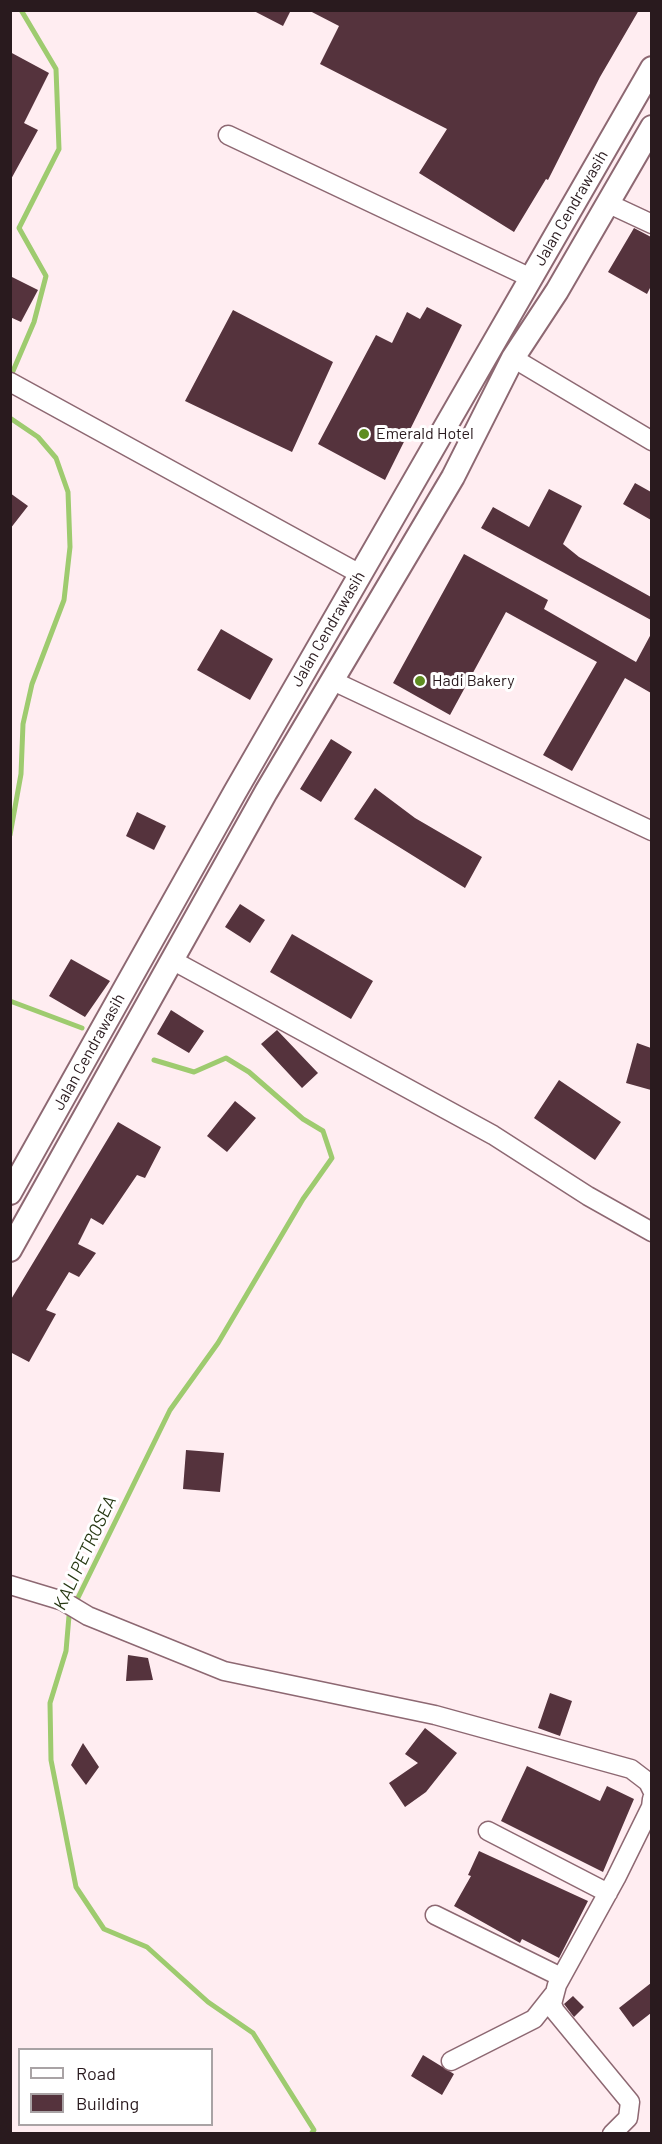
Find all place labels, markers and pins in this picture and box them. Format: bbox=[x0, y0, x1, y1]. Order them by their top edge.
place label: Emerald Hotel bbox=[376, 424, 474, 444]
marker: Emerald Hotel bbox=[357, 427, 371, 441]
place label: Hadi Bakery bbox=[432, 671, 515, 691]
marker: Hadi Bakery bbox=[413, 674, 427, 688]

